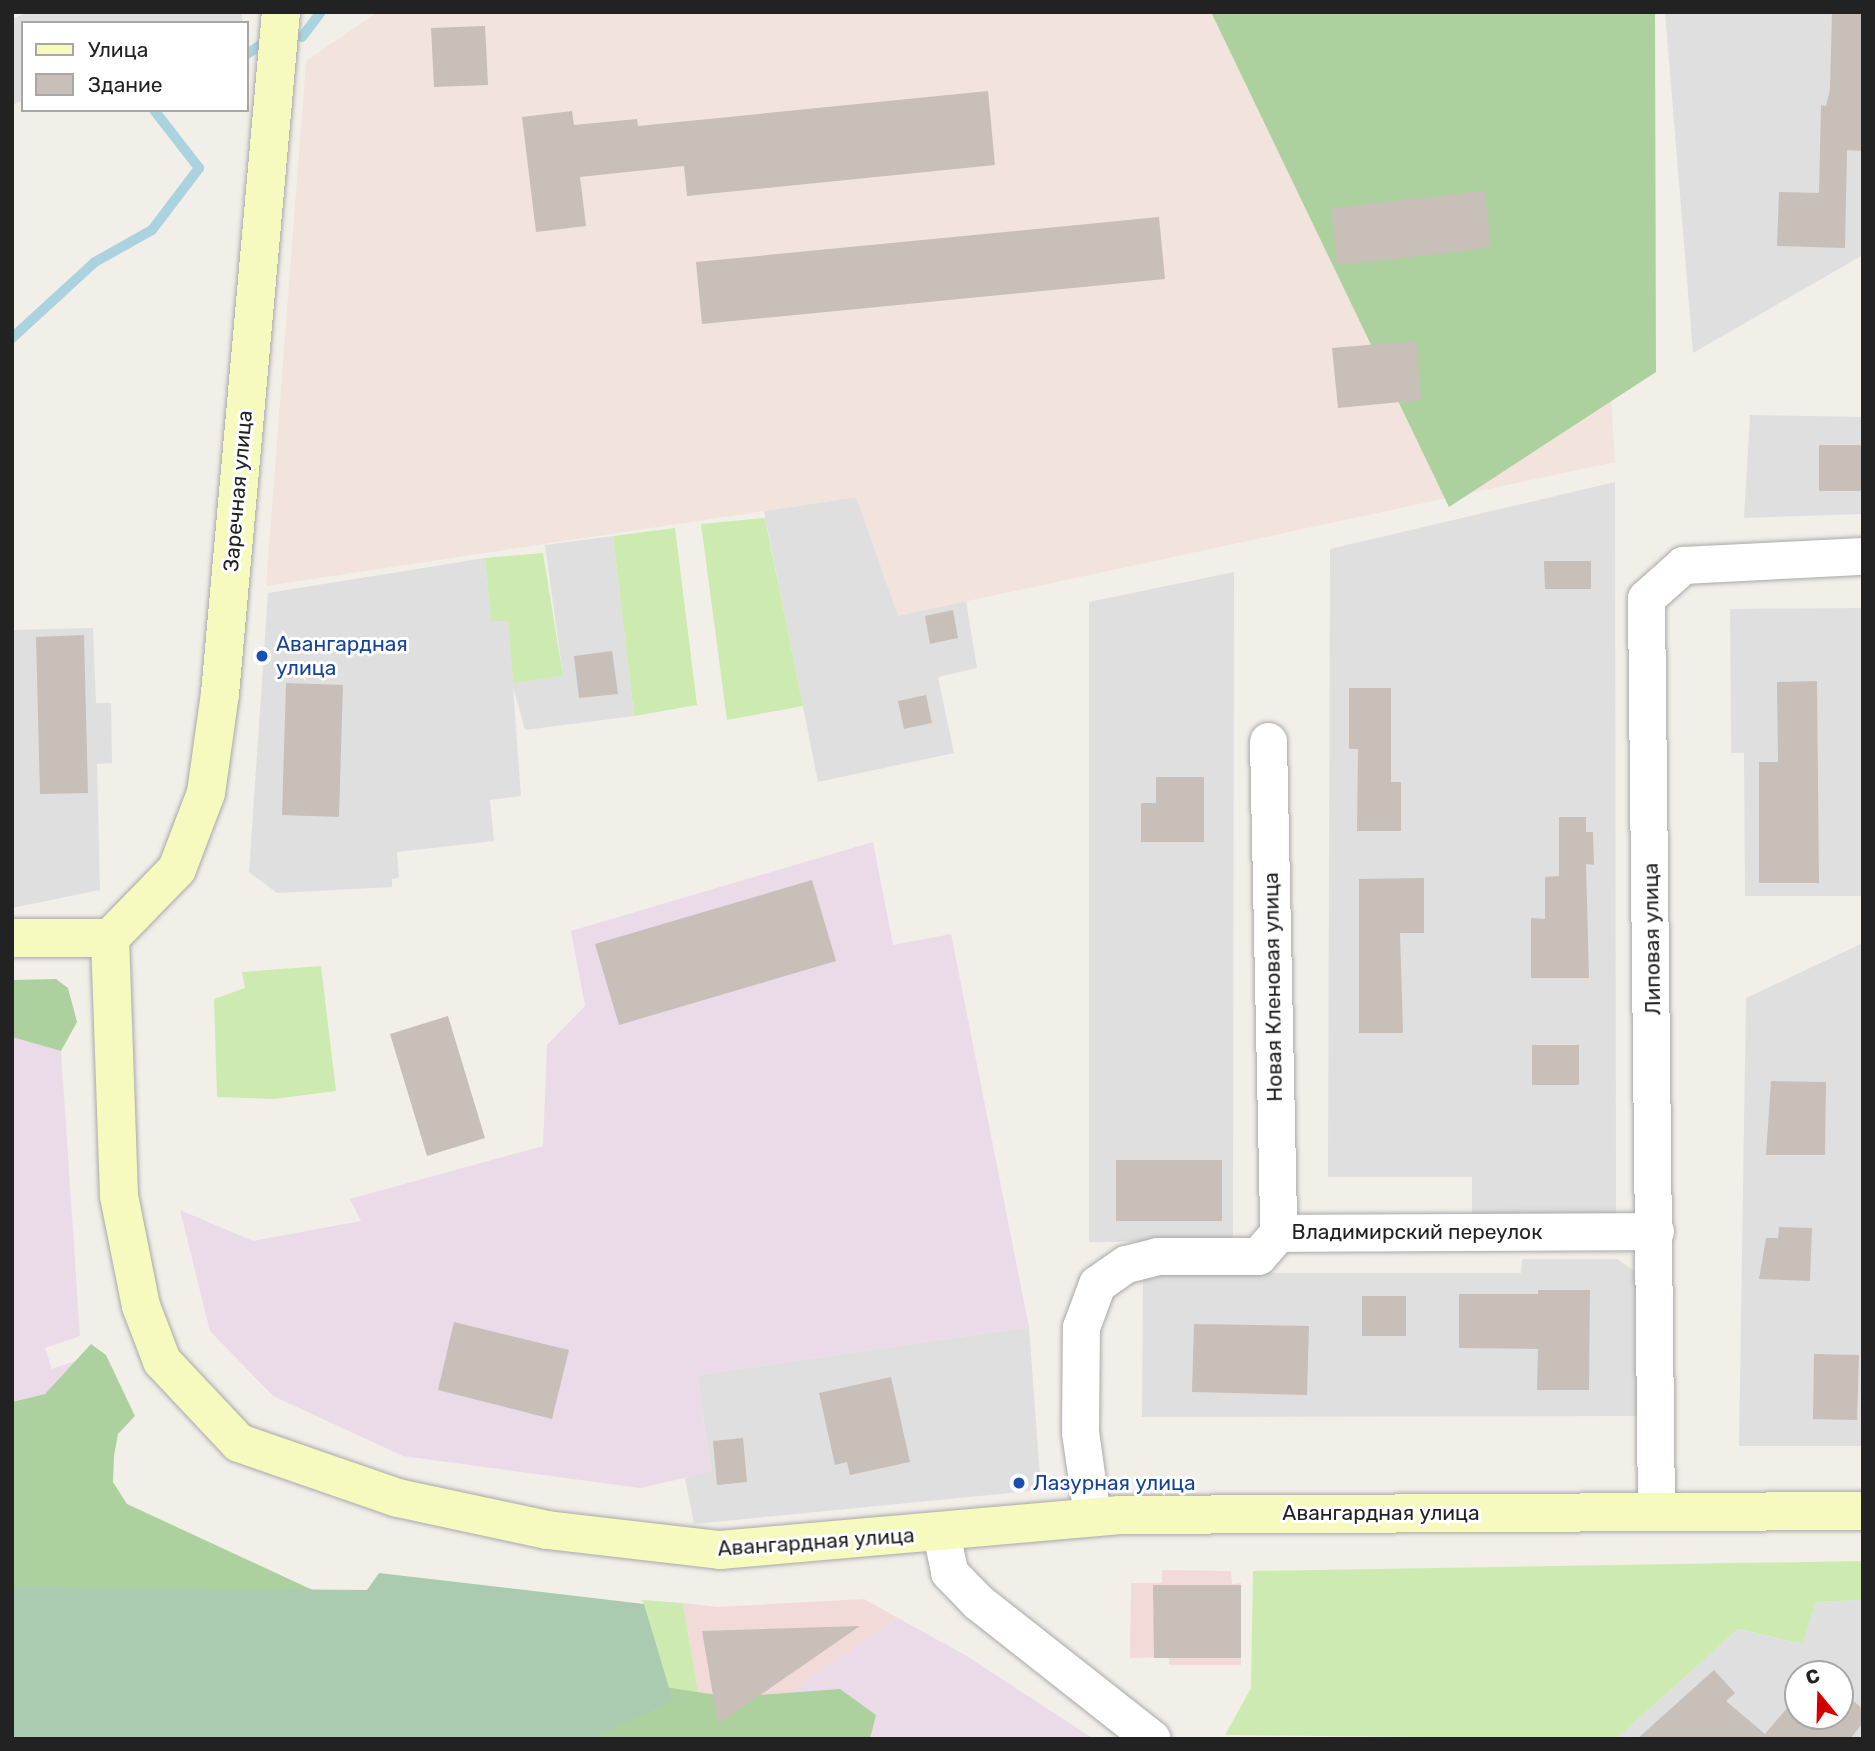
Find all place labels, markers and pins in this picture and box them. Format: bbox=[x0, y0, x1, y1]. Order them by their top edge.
place label: Авангардная улица bbox=[276, 631, 408, 681]
marker: Авангардная улица bbox=[254, 648, 270, 664]
place label: Лазурная улица bbox=[1033, 1470, 1196, 1496]
marker: Лазурная улица bbox=[1011, 1475, 1027, 1491]

